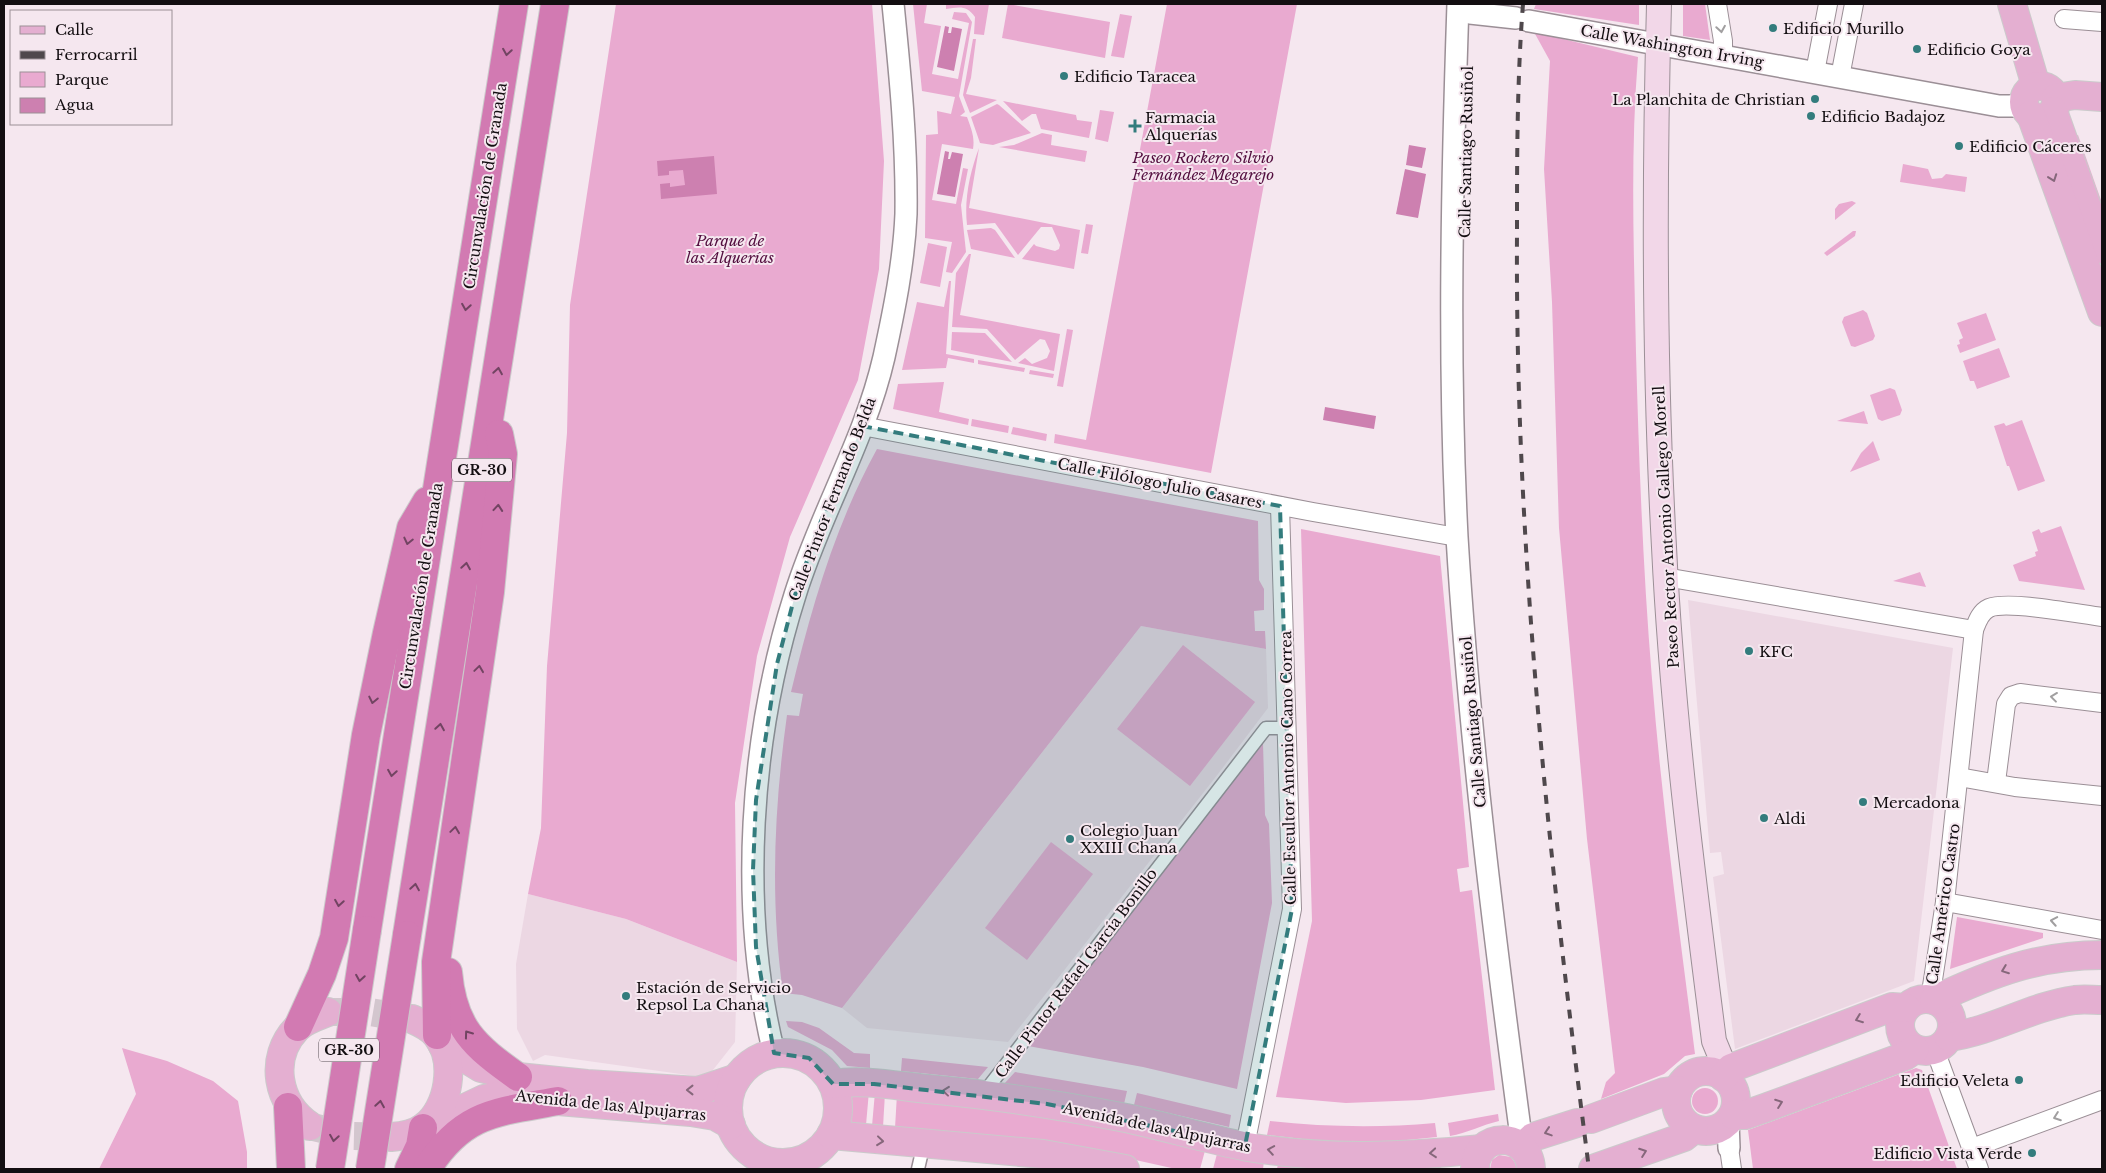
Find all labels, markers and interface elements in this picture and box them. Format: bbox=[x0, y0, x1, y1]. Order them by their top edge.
legend bbox=[10, 10, 172, 125]
place label: Edificio Murillo bbox=[1783, 19, 1904, 38]
text: Calle bbox=[55, 20, 94, 39]
street label: Calle Washington Irving bbox=[1579, 21, 1766, 72]
marker: Edificio Murillo bbox=[1767, 22, 1779, 34]
one-way arrow bbox=[1716, 25, 1726, 34]
place label: Edificio Goya bbox=[1927, 40, 2031, 59]
marker: Edificio Goya bbox=[1911, 43, 1923, 55]
text: Ferrocarril bbox=[55, 45, 138, 64]
one-way arrow bbox=[502, 48, 512, 56]
street label: Calle Santiago Rusiñol bbox=[1455, 66, 1477, 238]
place label: Edificio Taracea bbox=[1074, 67, 1197, 86]
text: Parque bbox=[55, 70, 109, 89]
marker: Edificio Taracea bbox=[1058, 70, 1070, 82]
street label: Circunvalación de Granada bbox=[459, 81, 511, 291]
place label: La Planchita de Christian bbox=[1612, 90, 1805, 109]
marker: La Planchita de Christian bbox=[1809, 93, 1821, 105]
text: Agua bbox=[54, 95, 95, 114]
place label: Edificio Badajoz bbox=[1821, 107, 1945, 126]
place label: Farmacia Alquerías bbox=[1144, 108, 1217, 144]
marker: Edificio Badajoz bbox=[1805, 110, 1817, 122]
marker: Farmacia Alquerías bbox=[1129, 120, 1141, 132]
place label: Edificio Cáceres bbox=[1969, 137, 2092, 156]
marker: Edificio Cáceres bbox=[1953, 140, 1965, 152]
park label: Paseo Rockero Silvio Fernández Megarejo bbox=[1131, 148, 1274, 184]
one-way arrow bbox=[2047, 173, 2057, 181]
park label: Parque de las Alquerías bbox=[686, 231, 774, 267]
one-way arrow bbox=[462, 303, 472, 312]
one-way arrow bbox=[492, 367, 502, 376]
street label: Paseo Rector Antonio Gallego Morell bbox=[1649, 385, 1683, 669]
street label: Calle Pintor Fernando Belda bbox=[784, 394, 880, 604]
street label: Calle Filólogo Julio Casares bbox=[1056, 454, 1264, 512]
road number: GR-30 bbox=[452, 458, 512, 482]
street label: Circunvalación de Granada bbox=[395, 481, 447, 691]
one-way arrow bbox=[492, 503, 503, 511]
one-way arrow bbox=[403, 537, 414, 546]
one-way arrow bbox=[461, 562, 471, 571]
street label: Calle Escultor Antonio Cano Correa bbox=[1276, 630, 1300, 905]
street label: Calle Santiago Rusiñol bbox=[1456, 635, 1490, 809]
place label: KFC bbox=[1759, 642, 1793, 661]
marker: KFC bbox=[1743, 645, 1755, 657]
one-way arrow bbox=[473, 665, 483, 673]
one-way arrow bbox=[2050, 692, 2058, 703]
one-way arrow bbox=[369, 696, 379, 705]
one-way arrow bbox=[435, 722, 445, 731]
one-way arrow bbox=[387, 769, 398, 777]
place label: Mercadona bbox=[1873, 793, 1960, 812]
marker: Mercadona bbox=[1857, 796, 1869, 808]
place label: Aldi bbox=[1773, 809, 1806, 828]
marker: Aldi bbox=[1758, 812, 1770, 824]
place label: Colegio Juan XXIII Chana bbox=[1080, 821, 1178, 857]
street label: Calle Américo Castro bbox=[1922, 822, 1964, 986]
one-way arrow bbox=[449, 825, 460, 833]
marker: Colegio Juan XXIII Chana bbox=[1064, 833, 1076, 845]
street label: Calle Pintor Rafael García Bonillo bbox=[991, 864, 1161, 1082]
one-way arrow bbox=[409, 883, 419, 892]
one-way arrow bbox=[335, 899, 345, 908]
one-way arrow bbox=[2050, 917, 2059, 927]
one-way arrow bbox=[2001, 964, 2010, 974]
one-way arrow bbox=[355, 974, 365, 982]
place label: Estación de Servicio Repsol La Chana bbox=[636, 978, 791, 1014]
marker: Estación de Servicio Repsol La Chana bbox=[620, 990, 632, 1002]
one-way arrow bbox=[1856, 1014, 1864, 1024]
one-way arrow bbox=[465, 1031, 473, 1040]
road number: GR-30 bbox=[319, 1038, 379, 1062]
place label: Edificio Veleta bbox=[1900, 1071, 2010, 1090]
marker: Edificio Veleta bbox=[2013, 1074, 2025, 1086]
street label: Avenida de las Alpujarras bbox=[514, 1085, 708, 1124]
one-way arrow bbox=[686, 1085, 694, 1095]
one-way arrow bbox=[942, 1085, 950, 1096]
street label: Avenida de las Alpujarras bbox=[1060, 1098, 1253, 1156]
one-way arrow bbox=[1774, 1098, 1783, 1109]
one-way arrow bbox=[375, 1099, 385, 1108]
one-way arrow bbox=[2053, 1111, 2061, 1121]
one-way arrow bbox=[1545, 1127, 1553, 1137]
one-way arrow bbox=[330, 1134, 340, 1143]
one-way arrow bbox=[876, 1135, 884, 1146]
place label: Edificio Vista Verde bbox=[1874, 1144, 2022, 1163]
one-way arrow bbox=[1267, 1146, 1276, 1156]
one-way arrow bbox=[1429, 1147, 1437, 1158]
marker: Edificio Vista Verde bbox=[2026, 1147, 2038, 1159]
one-way arrow bbox=[1638, 1148, 1646, 1158]

